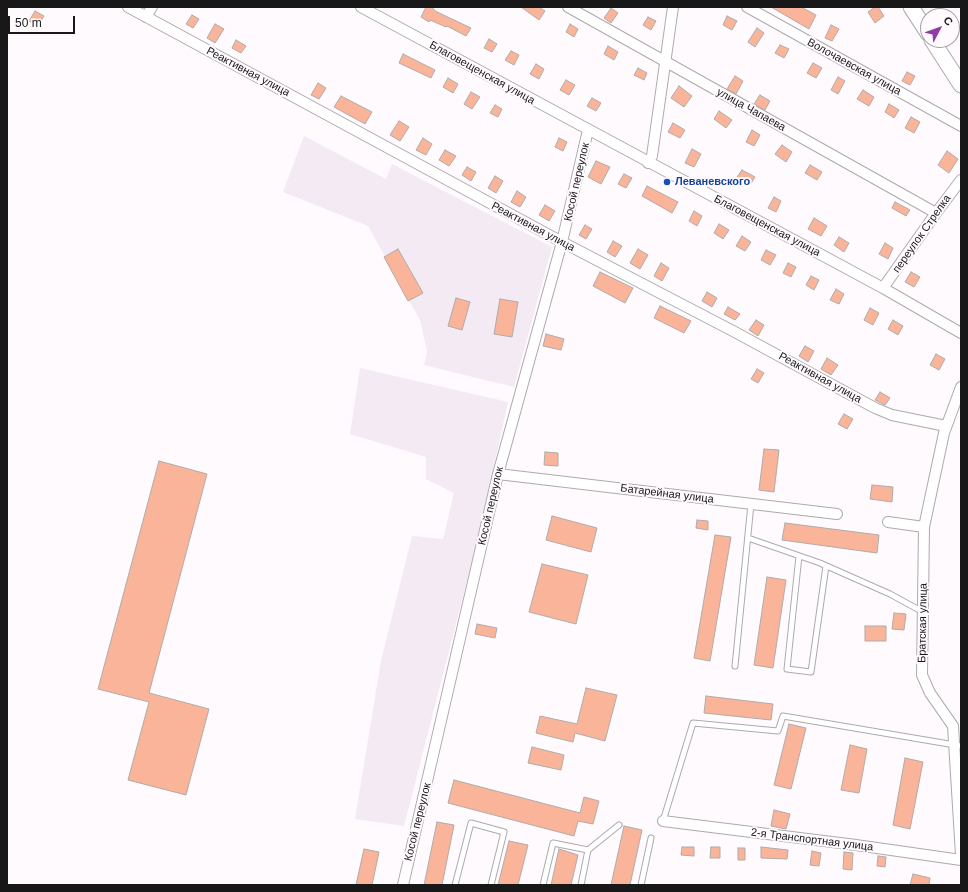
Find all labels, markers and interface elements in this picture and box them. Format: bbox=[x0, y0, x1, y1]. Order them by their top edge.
scale bar bbox=[10, 8, 77, 34]
north arrow bbox=[920, 8, 960, 48]
text: С bbox=[941, 14, 955, 28]
text: 50 m bbox=[15, 16, 42, 30]
street label: Волочаевская улица bbox=[805, 36, 903, 98]
street label: Благовещенская улица bbox=[427, 39, 537, 107]
street label: Реактивная улица bbox=[204, 44, 292, 100]
street label: улица Чапаева bbox=[714, 86, 788, 134]
street label: Косой переулок bbox=[562, 141, 592, 223]
place label: Леваневского bbox=[675, 175, 750, 189]
marker: Леваневского bbox=[662, 177, 672, 187]
street label: Благовещенская улица bbox=[712, 192, 822, 260]
street label: переулок Стрелка bbox=[890, 192, 954, 276]
street label: Реактивная улица bbox=[489, 199, 577, 255]
street label: Реактивная улица bbox=[776, 350, 864, 406]
street label: Косой переулок bbox=[476, 465, 506, 547]
street label: Батарейная улица bbox=[620, 482, 714, 506]
street label: Братская улица bbox=[916, 583, 930, 663]
street label: Косой переулок bbox=[402, 781, 434, 863]
street label: 2-я Транспортная улица bbox=[750, 826, 874, 854]

